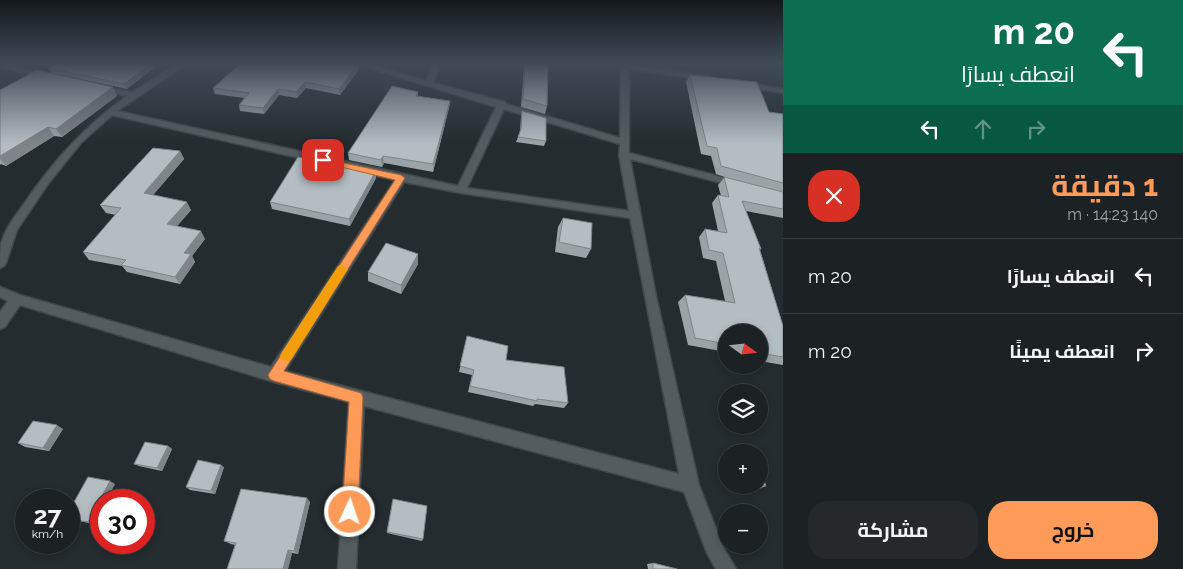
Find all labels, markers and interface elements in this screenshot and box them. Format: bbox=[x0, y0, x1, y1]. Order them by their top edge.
text: 20 m bbox=[993, 11, 1075, 52]
icon: left bbox=[1093, 20, 1158, 85]
text: انعطف يسارًا bbox=[961, 61, 1075, 87]
icon: left bbox=[916, 115, 944, 143]
icon: ahead bbox=[969, 115, 997, 143]
icon: right bbox=[1022, 115, 1050, 143]
pin bbox=[302, 139, 344, 181]
icon: arrive bbox=[309, 146, 337, 174]
text: 1 دقيقة bbox=[1051, 168, 1158, 203]
button: close bbox=[808, 170, 860, 222]
text: 140 m · 14:23 bbox=[1067, 205, 1158, 224]
icon: left bbox=[1130, 262, 1158, 290]
text: 20 m bbox=[808, 265, 852, 287]
text: انعطف يسارًا bbox=[1007, 265, 1115, 287]
north arrow bbox=[718, 324, 768, 374]
map controls bbox=[718, 324, 768, 554]
icon: right bbox=[1130, 337, 1158, 365]
text: 20 m bbox=[808, 340, 852, 362]
text: انعطف يمينًا bbox=[1009, 340, 1115, 362]
button: layers bbox=[718, 384, 768, 434]
button: + bbox=[718, 444, 768, 494]
position arrow bbox=[323, 485, 375, 537]
speed limit sign: 30 bbox=[90, 489, 155, 554]
text: 27 bbox=[33, 500, 62, 530]
button: مشاركة bbox=[808, 501, 978, 559]
button: خروج bbox=[988, 501, 1158, 559]
button: − bbox=[718, 504, 768, 554]
text: km/h bbox=[32, 527, 63, 541]

